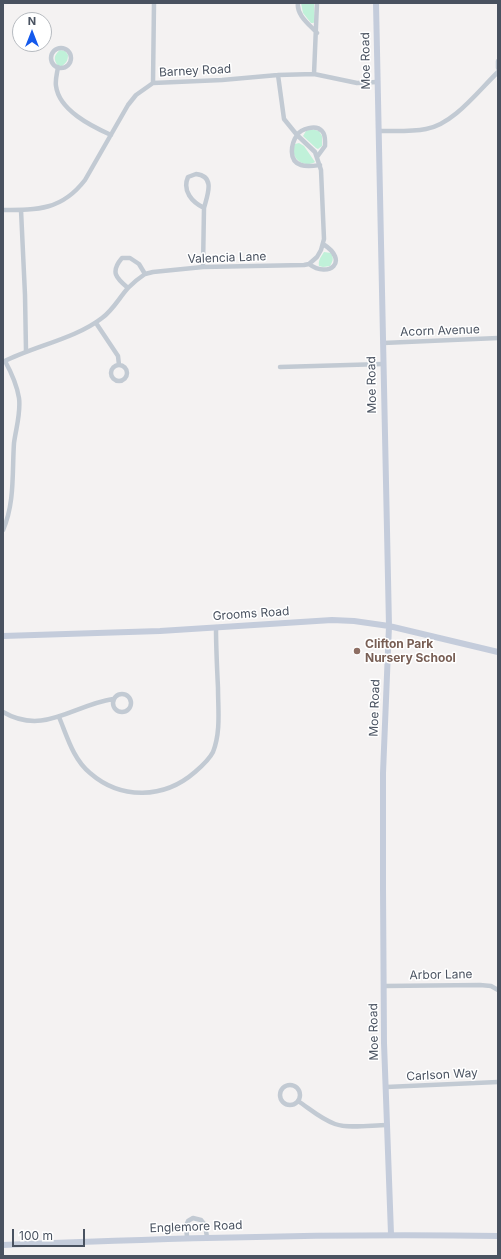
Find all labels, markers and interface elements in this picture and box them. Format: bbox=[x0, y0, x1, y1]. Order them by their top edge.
north arrow bbox=[12, 12, 52, 52]
text: N bbox=[28, 14, 36, 28]
street label: Moe Road bbox=[358, 32, 374, 90]
street label: Barney Road bbox=[159, 62, 231, 80]
street label: Valencia Lane bbox=[187, 249, 267, 267]
street label: Acorn Avenue bbox=[400, 322, 480, 340]
street label: Moe Road bbox=[364, 356, 380, 414]
street label: Grooms Road bbox=[212, 604, 290, 624]
place label: Clifton Park Nursery School bbox=[365, 637, 456, 665]
marker: Clifton Park Nursery School bbox=[352, 646, 362, 656]
street label: Moe Road bbox=[367, 679, 383, 737]
street label: Arbor Lane bbox=[409, 967, 473, 983]
street label: Moe Road bbox=[366, 1003, 382, 1061]
street label: Carlson Way bbox=[406, 1066, 478, 1084]
street label: Englemore Road bbox=[149, 1218, 243, 1236]
scale bar bbox=[14, 1221, 87, 1247]
text: 100 m bbox=[19, 1228, 53, 1243]

